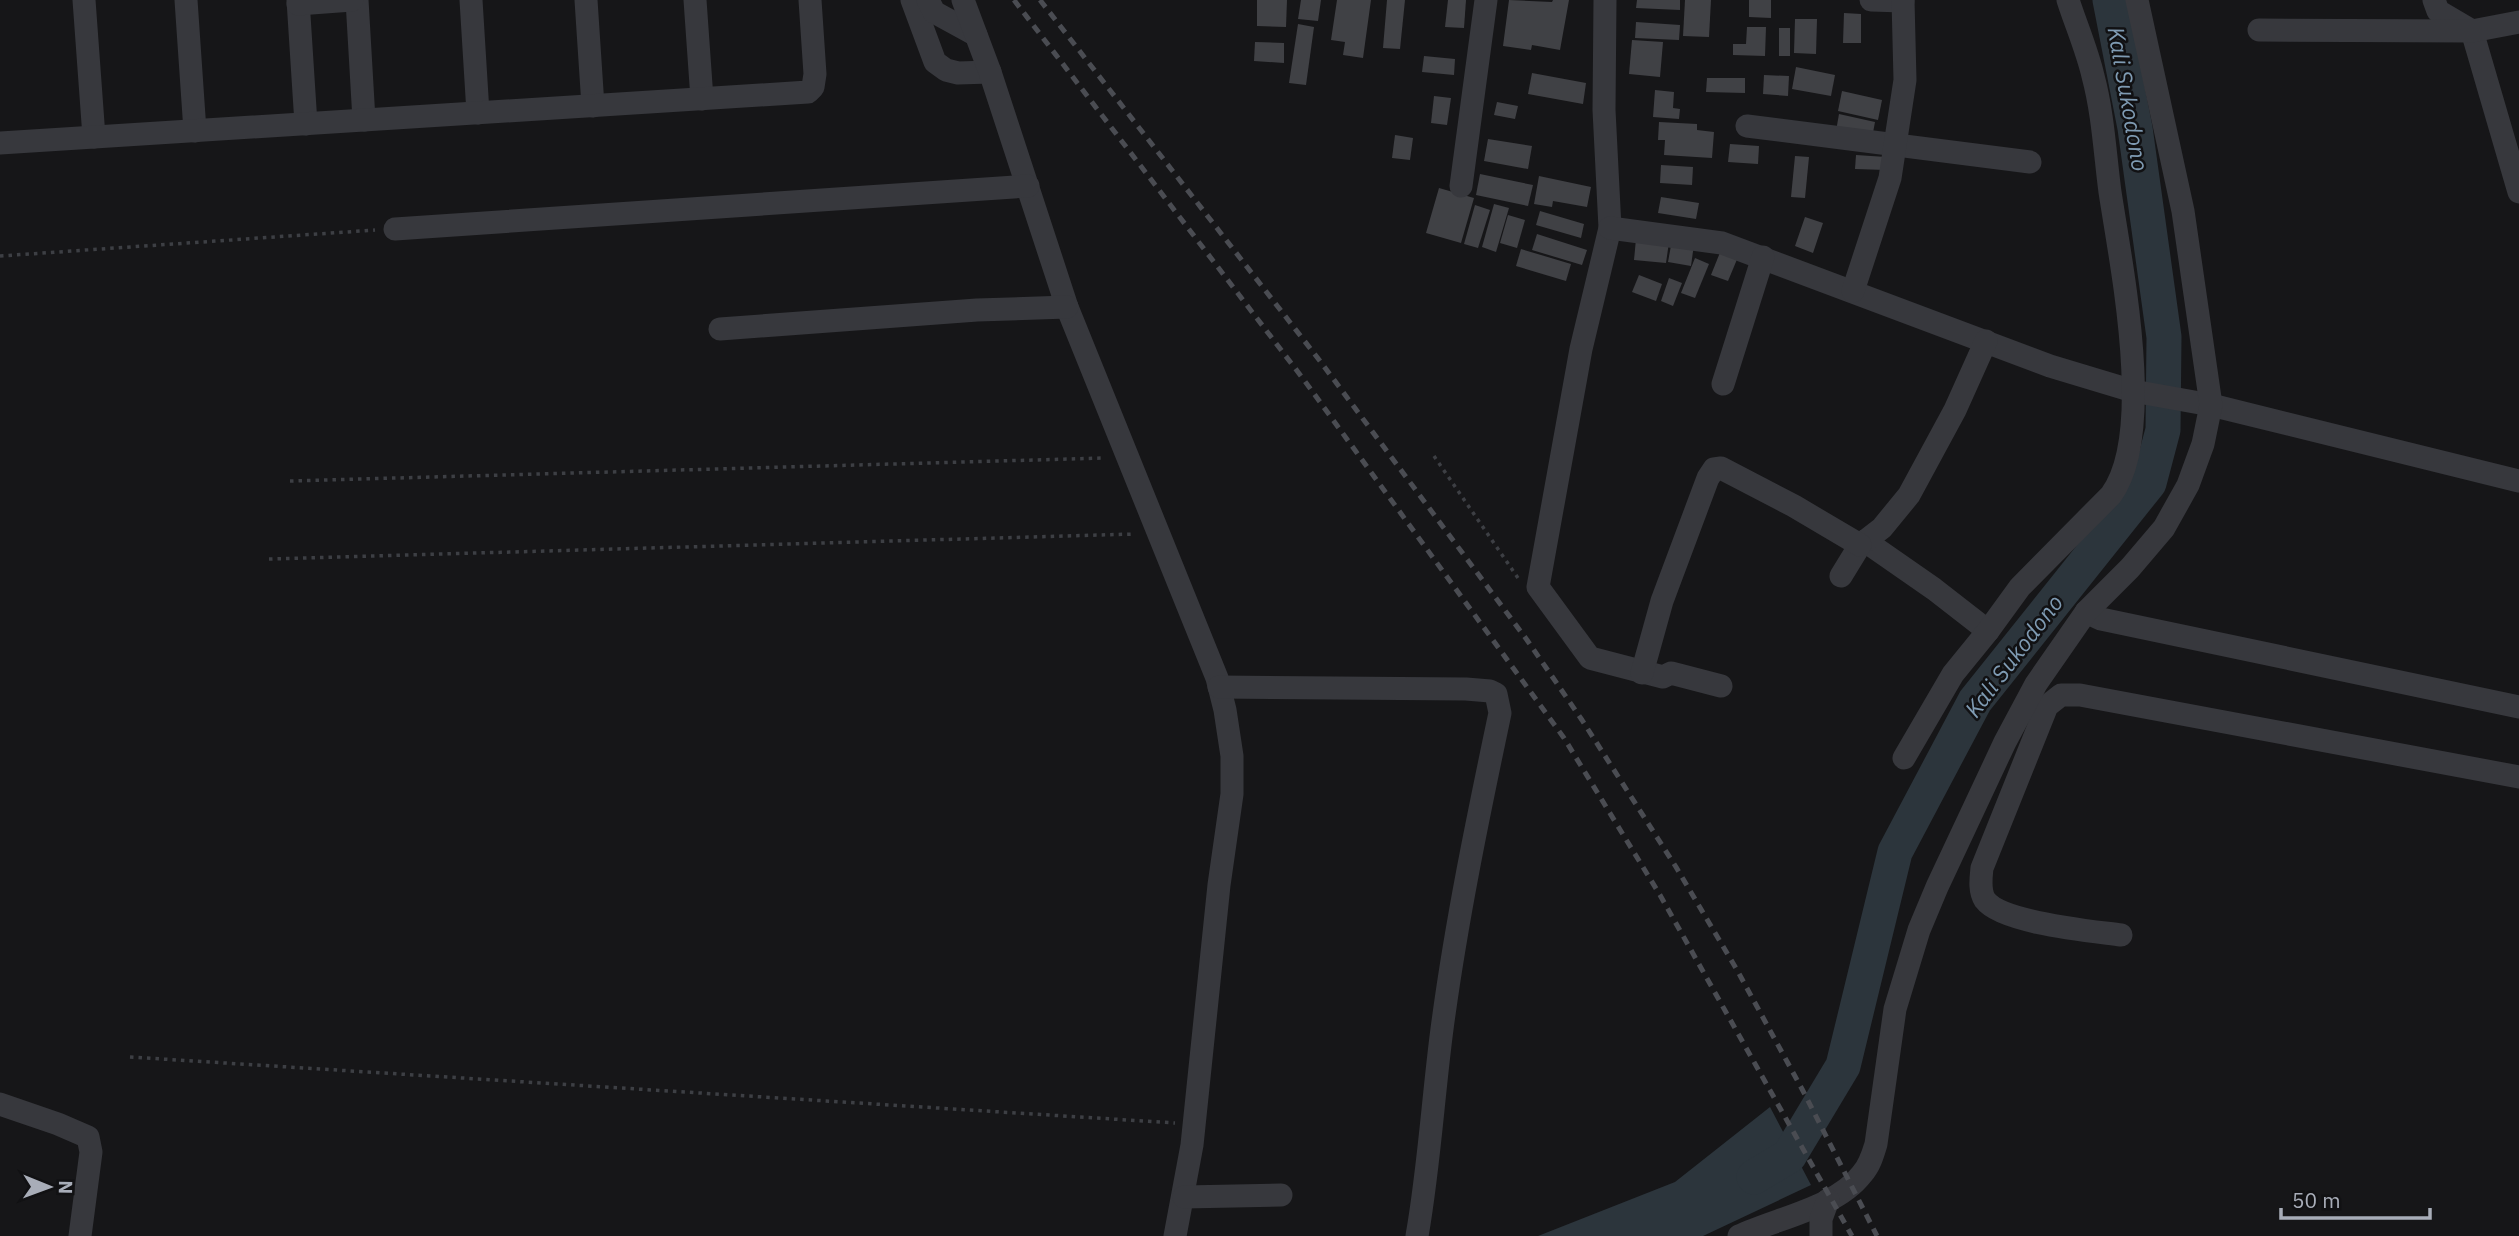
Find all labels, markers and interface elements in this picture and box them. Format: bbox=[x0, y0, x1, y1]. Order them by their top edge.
water label: Kali Sukodono bbox=[2102, 24, 2156, 173]
water label: Kali Sukodono bbox=[1957, 588, 2069, 723]
north arrow bbox=[14, 1152, 84, 1222]
scale bar bbox=[2281, 1176, 2430, 1220]
text: N bbox=[54, 1180, 78, 1194]
text: 50 m bbox=[2292, 1186, 2341, 1214]

